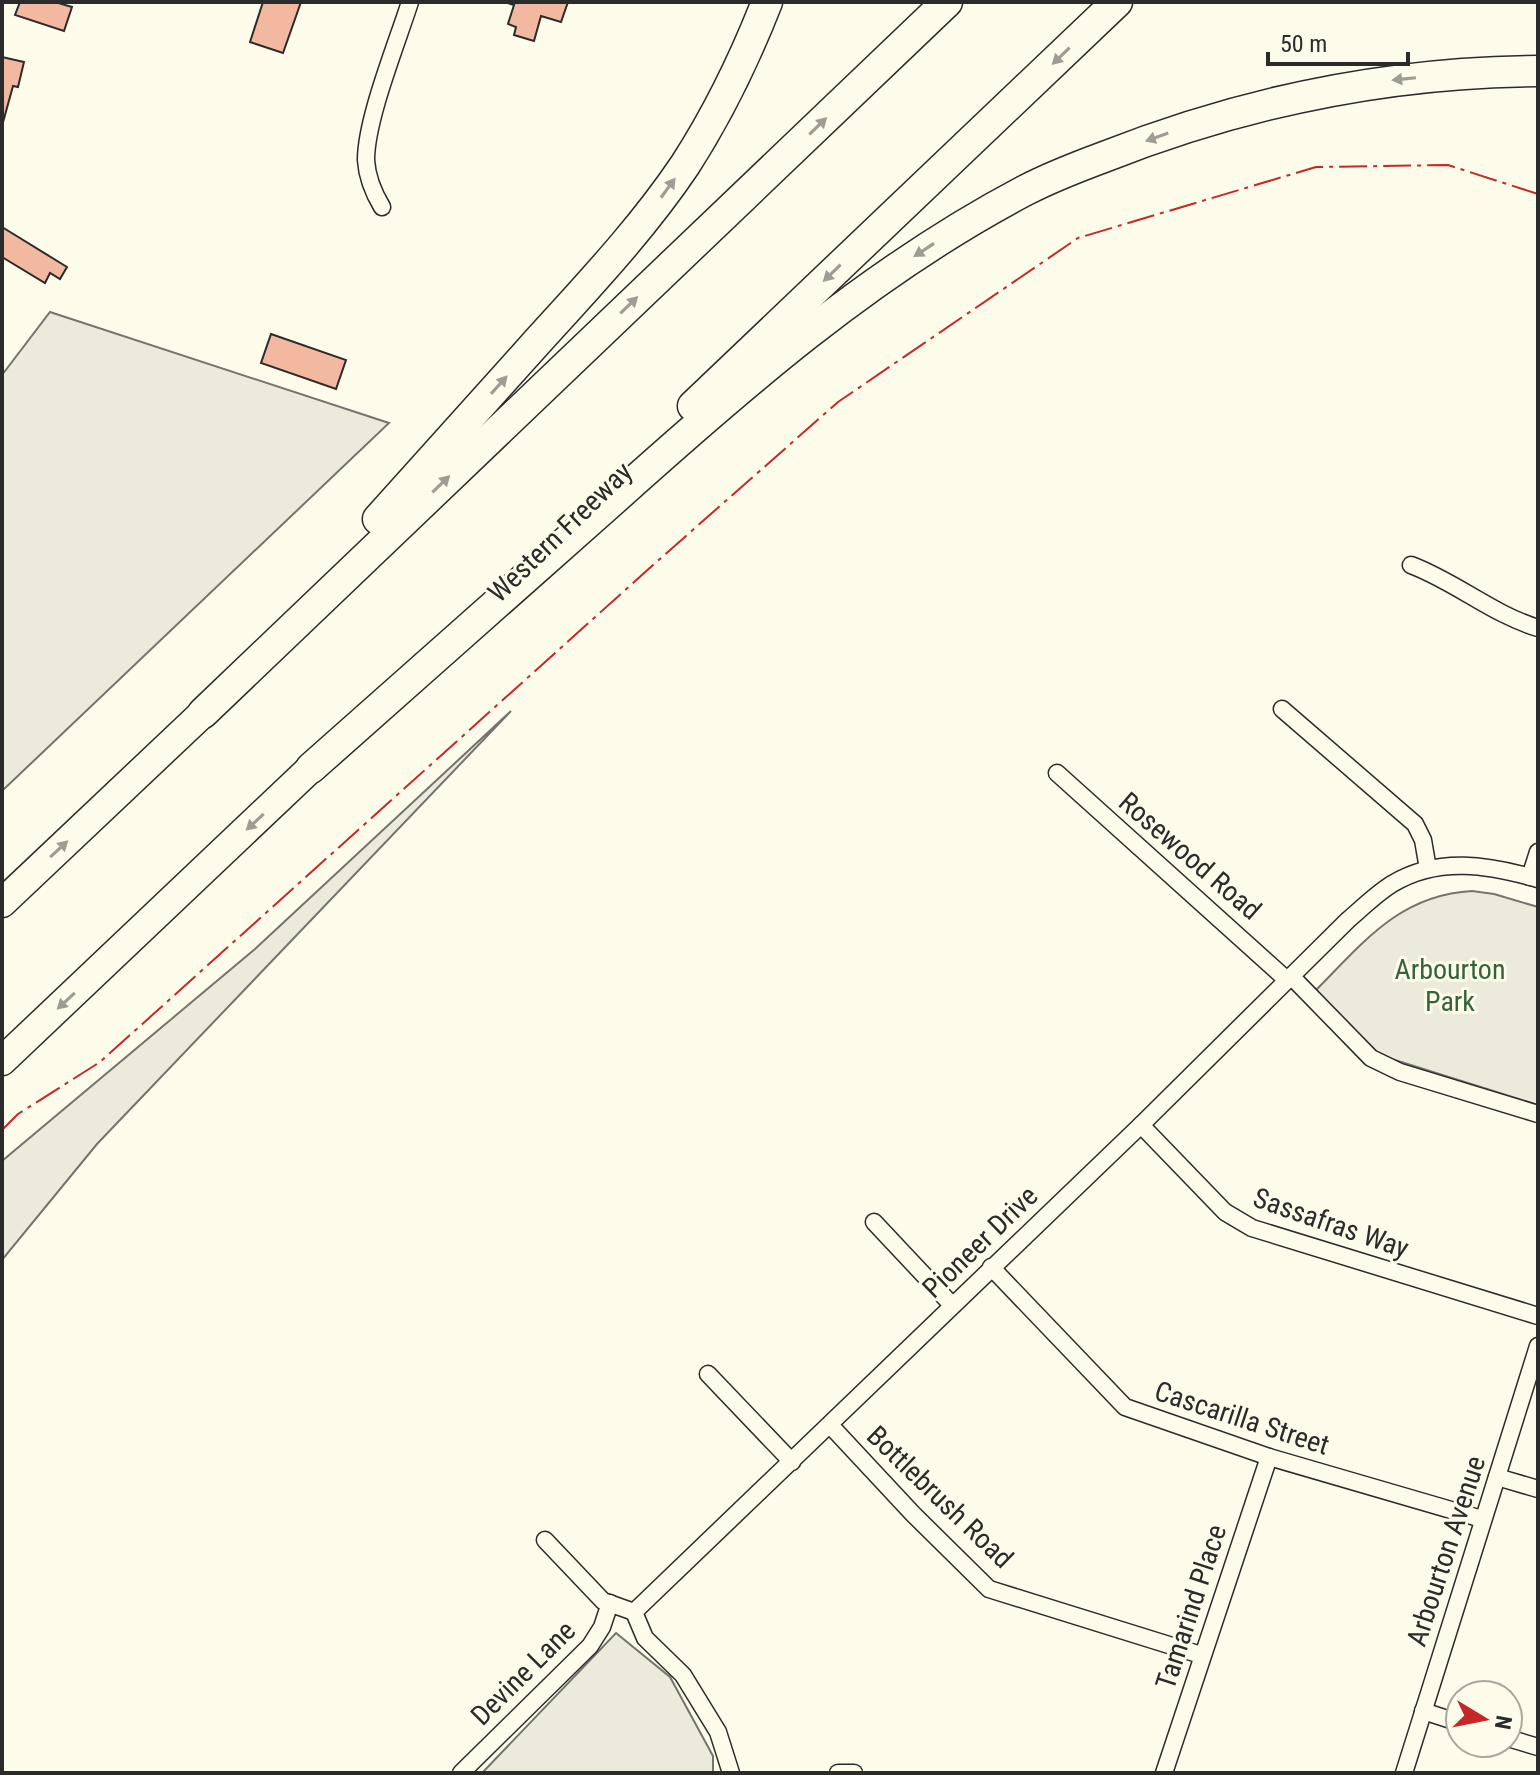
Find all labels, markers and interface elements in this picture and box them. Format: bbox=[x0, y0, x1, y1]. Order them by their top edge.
scale bar bbox=[1268, 16, 1408, 66]
text: 50 m bbox=[1280, 30, 1327, 58]
one-way arrow bbox=[1052, 46, 1071, 64]
one-way arrow bbox=[1391, 73, 1416, 86]
one-way arrow bbox=[808, 117, 827, 135]
one-way arrow bbox=[1145, 131, 1169, 143]
one-way arrow bbox=[660, 177, 675, 198]
one-way arrow bbox=[913, 243, 935, 257]
one-way arrow bbox=[823, 264, 842, 282]
one-way arrow bbox=[619, 297, 638, 315]
one-way arrow bbox=[490, 375, 507, 395]
street label: Western Freeway bbox=[481, 455, 639, 609]
one-way arrow bbox=[431, 476, 450, 494]
street label: Rosewood Road bbox=[1112, 785, 1268, 927]
one-way arrow bbox=[245, 813, 264, 831]
one-way arrow bbox=[49, 841, 68, 859]
park label: Arbourton Park bbox=[1395, 953, 1505, 1018]
one-way arrow bbox=[57, 991, 76, 1010]
street label: Pioneer Drive bbox=[916, 1179, 1044, 1305]
street label: Sassafras Way bbox=[1249, 1181, 1413, 1265]
street label: Cascarilla Street bbox=[1151, 1374, 1333, 1462]
street label: Bottlebrush Road bbox=[860, 1419, 1020, 1575]
street label: Arbourton Avenue bbox=[1400, 1452, 1492, 1650]
street label: Tamarind Place bbox=[1149, 1520, 1233, 1694]
street label: Devine Lane bbox=[464, 1614, 582, 1732]
north arrow bbox=[1444, 1679, 1524, 1759]
text: N bbox=[1490, 1714, 1517, 1731]

